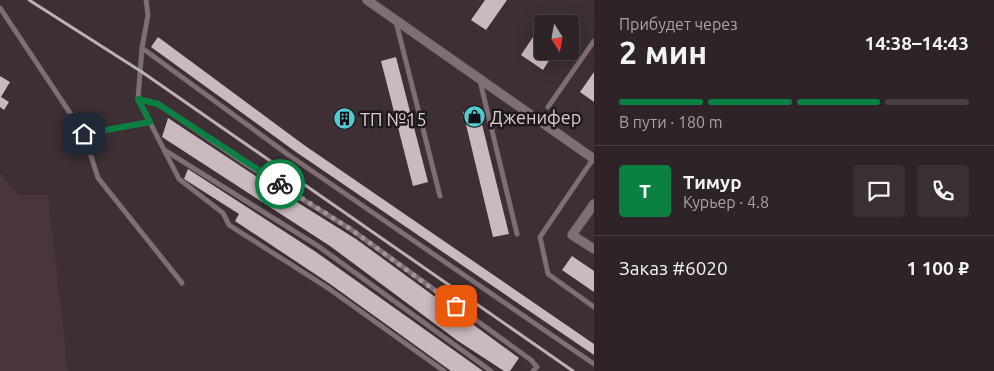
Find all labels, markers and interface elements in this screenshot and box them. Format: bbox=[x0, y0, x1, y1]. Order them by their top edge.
north arrow bbox=[534, 15, 579, 60]
map controls bbox=[534, 15, 579, 60]
text: Прибудет через bbox=[619, 15, 738, 33]
text: 14:38–14:43 bbox=[864, 32, 969, 54]
text: 2 мин bbox=[619, 34, 707, 70]
shop icon: Дженифер bbox=[462, 105, 486, 129]
building icon: ТП №15 bbox=[332, 107, 356, 131]
place label: Дженифер bbox=[490, 107, 581, 127]
place label: ТП №15 bbox=[360, 109, 427, 129]
pin bbox=[63, 113, 105, 155]
text: В пути · 180 m bbox=[619, 113, 722, 131]
icon: home bbox=[70, 120, 98, 148]
courier bbox=[255, 159, 305, 209]
button: chat bbox=[853, 165, 905, 217]
button: phone bbox=[917, 165, 969, 217]
icon: bike bbox=[266, 170, 294, 198]
text: Тимур bbox=[683, 171, 742, 193]
text: Т bbox=[639, 180, 651, 202]
text: Курьер · 4.8 bbox=[683, 193, 769, 211]
text: Заказ #6020 bbox=[619, 257, 728, 279]
text: 1 100 ₽ bbox=[906, 257, 969, 279]
pin bbox=[435, 285, 477, 327]
icon: bag bbox=[442, 292, 470, 320]

